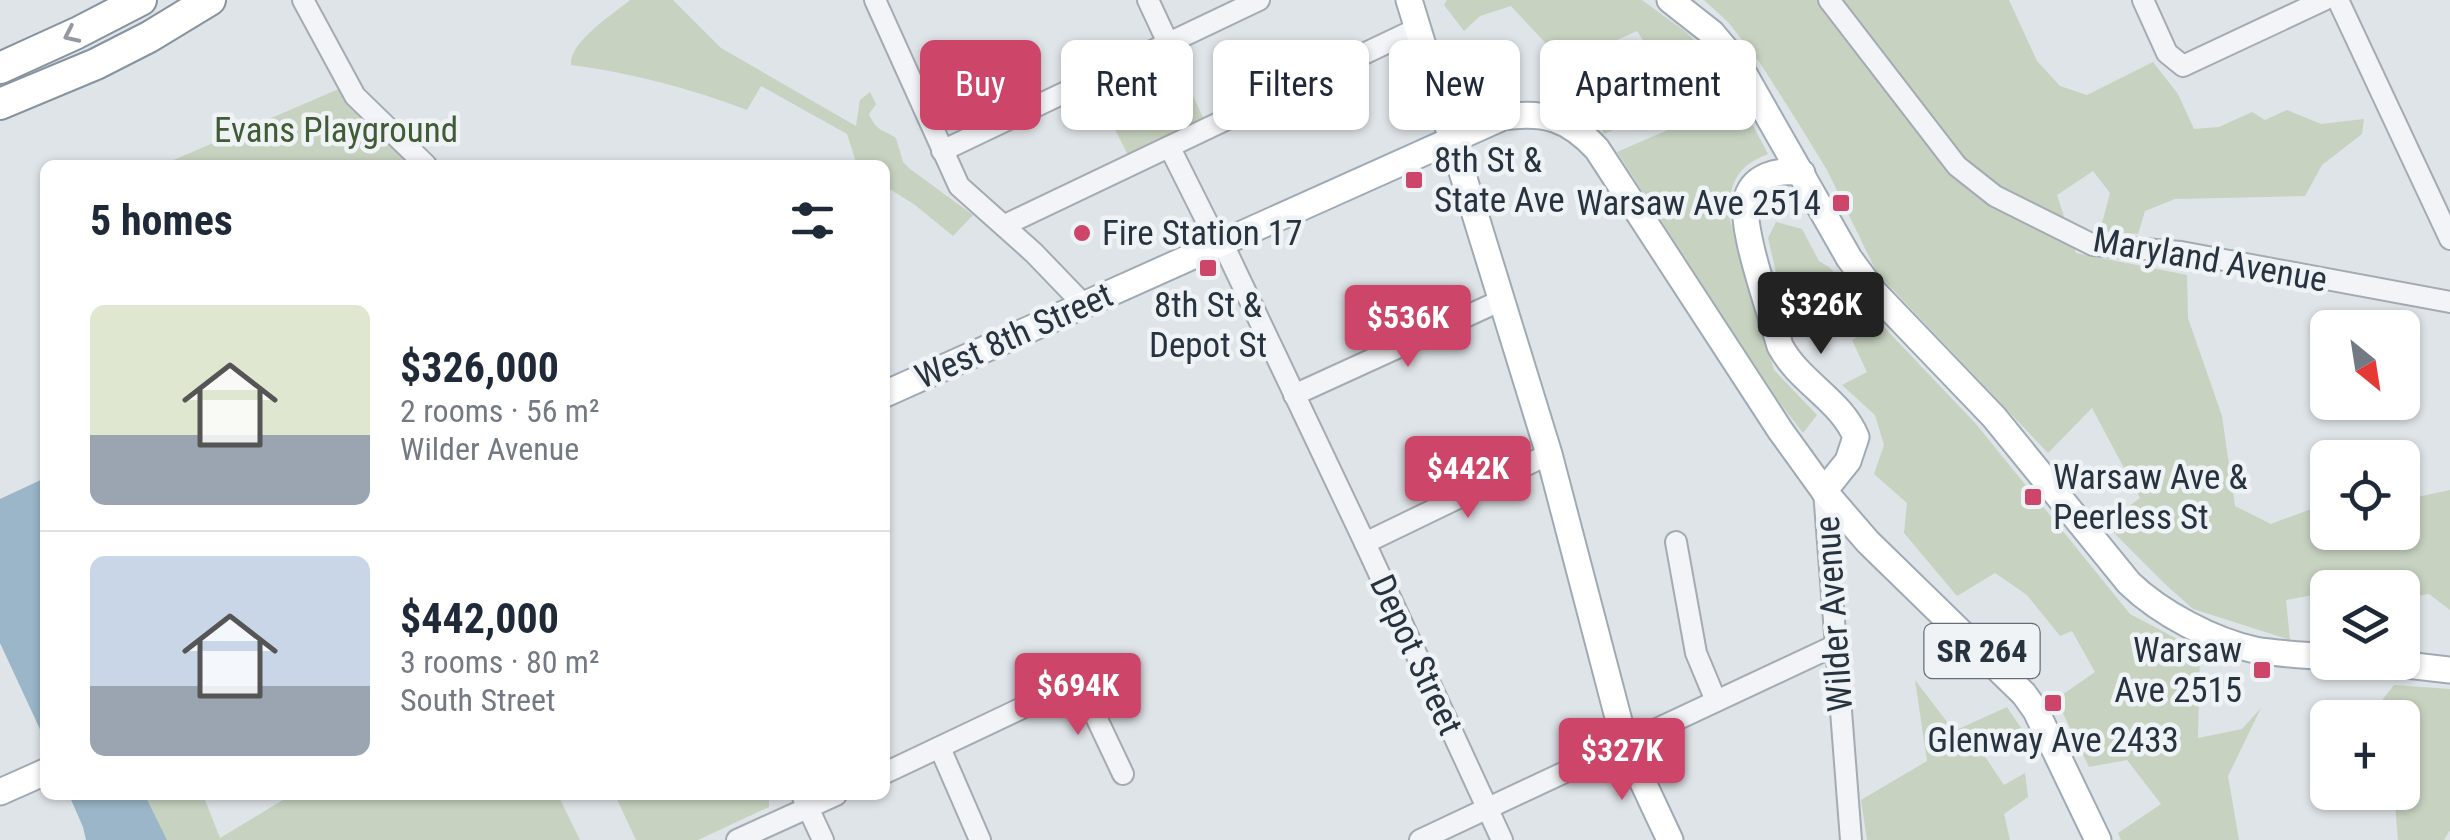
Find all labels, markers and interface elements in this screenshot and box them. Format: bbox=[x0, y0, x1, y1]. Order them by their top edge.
one-way arrow bbox=[63, 23, 81, 43]
chip: Buy bbox=[920, 40, 1041, 130]
chip: Rent bbox=[1061, 40, 1193, 130]
chip: Filters bbox=[1213, 40, 1369, 130]
chip: New bbox=[1389, 40, 1520, 130]
chip: Apartment bbox=[1540, 40, 1756, 130]
park label: Evans Playground bbox=[214, 110, 458, 151]
place label: 8th St & State Ave bbox=[1434, 140, 1565, 221]
marker: 8th St & State Ave bbox=[1403, 169, 1425, 191]
place label: Warsaw Ave 2514 bbox=[1576, 183, 1821, 224]
marker: Warsaw Ave 2514 bbox=[1830, 192, 1852, 214]
icon: filters bbox=[785, 193, 840, 248]
text: 5 homes bbox=[90, 196, 233, 245]
place label: Fire Station 17 bbox=[1102, 213, 1302, 254]
street label: Maryland Avenue bbox=[2090, 219, 2330, 301]
marker: Fire Station 17 bbox=[1071, 222, 1093, 244]
marker: 8th St & Depot St bbox=[1197, 257, 1219, 279]
pin: $326K bbox=[1751, 272, 1891, 357]
street label: West 8th Street bbox=[909, 274, 1119, 398]
place label: 8th St & Depot St bbox=[1149, 285, 1267, 366]
pin: $536K bbox=[1338, 285, 1478, 370]
text: $326K bbox=[1780, 285, 1862, 323]
text: $536K bbox=[1367, 298, 1449, 336]
north arrow bbox=[2310, 310, 2420, 420]
map controls bbox=[2310, 310, 2420, 810]
text: $326,000 bbox=[400, 343, 559, 392]
icon: home bbox=[170, 345, 290, 465]
text: 2 rooms · 56 m² bbox=[400, 392, 599, 430]
text: Wilder Avenue bbox=[400, 430, 579, 468]
pin: $442K bbox=[1398, 436, 1538, 521]
button: locate bbox=[2310, 440, 2420, 550]
text: $442K bbox=[1427, 449, 1509, 487]
place label: Warsaw Ave & Peerless St bbox=[2053, 457, 2248, 538]
marker: Warsaw Ave & Peerless St bbox=[2022, 486, 2044, 508]
street label: Wilder Avenue bbox=[1807, 515, 1861, 713]
street label: Depot Street bbox=[1361, 569, 1471, 741]
button: layers bbox=[2310, 570, 2420, 680]
text: $442,000 bbox=[400, 594, 559, 643]
icon: home bbox=[170, 596, 290, 716]
road number: SR 264 bbox=[1924, 624, 2040, 678]
place label: Warsaw Ave 2515 bbox=[2114, 630, 2242, 711]
text: 3 rooms · 80 m² bbox=[400, 643, 599, 681]
pin: $694K bbox=[1008, 653, 1148, 738]
marker: Warsaw Ave 2515 bbox=[2251, 659, 2273, 681]
text: $694K bbox=[1037, 666, 1119, 704]
text: South Street bbox=[400, 681, 555, 719]
marker: Glenway Ave 2433 bbox=[2042, 692, 2064, 714]
button: + bbox=[2310, 700, 2420, 810]
pin: $327K bbox=[1552, 718, 1692, 803]
place label: Glenway Ave 2433 bbox=[1927, 720, 2179, 761]
text: $327K bbox=[1581, 731, 1663, 769]

